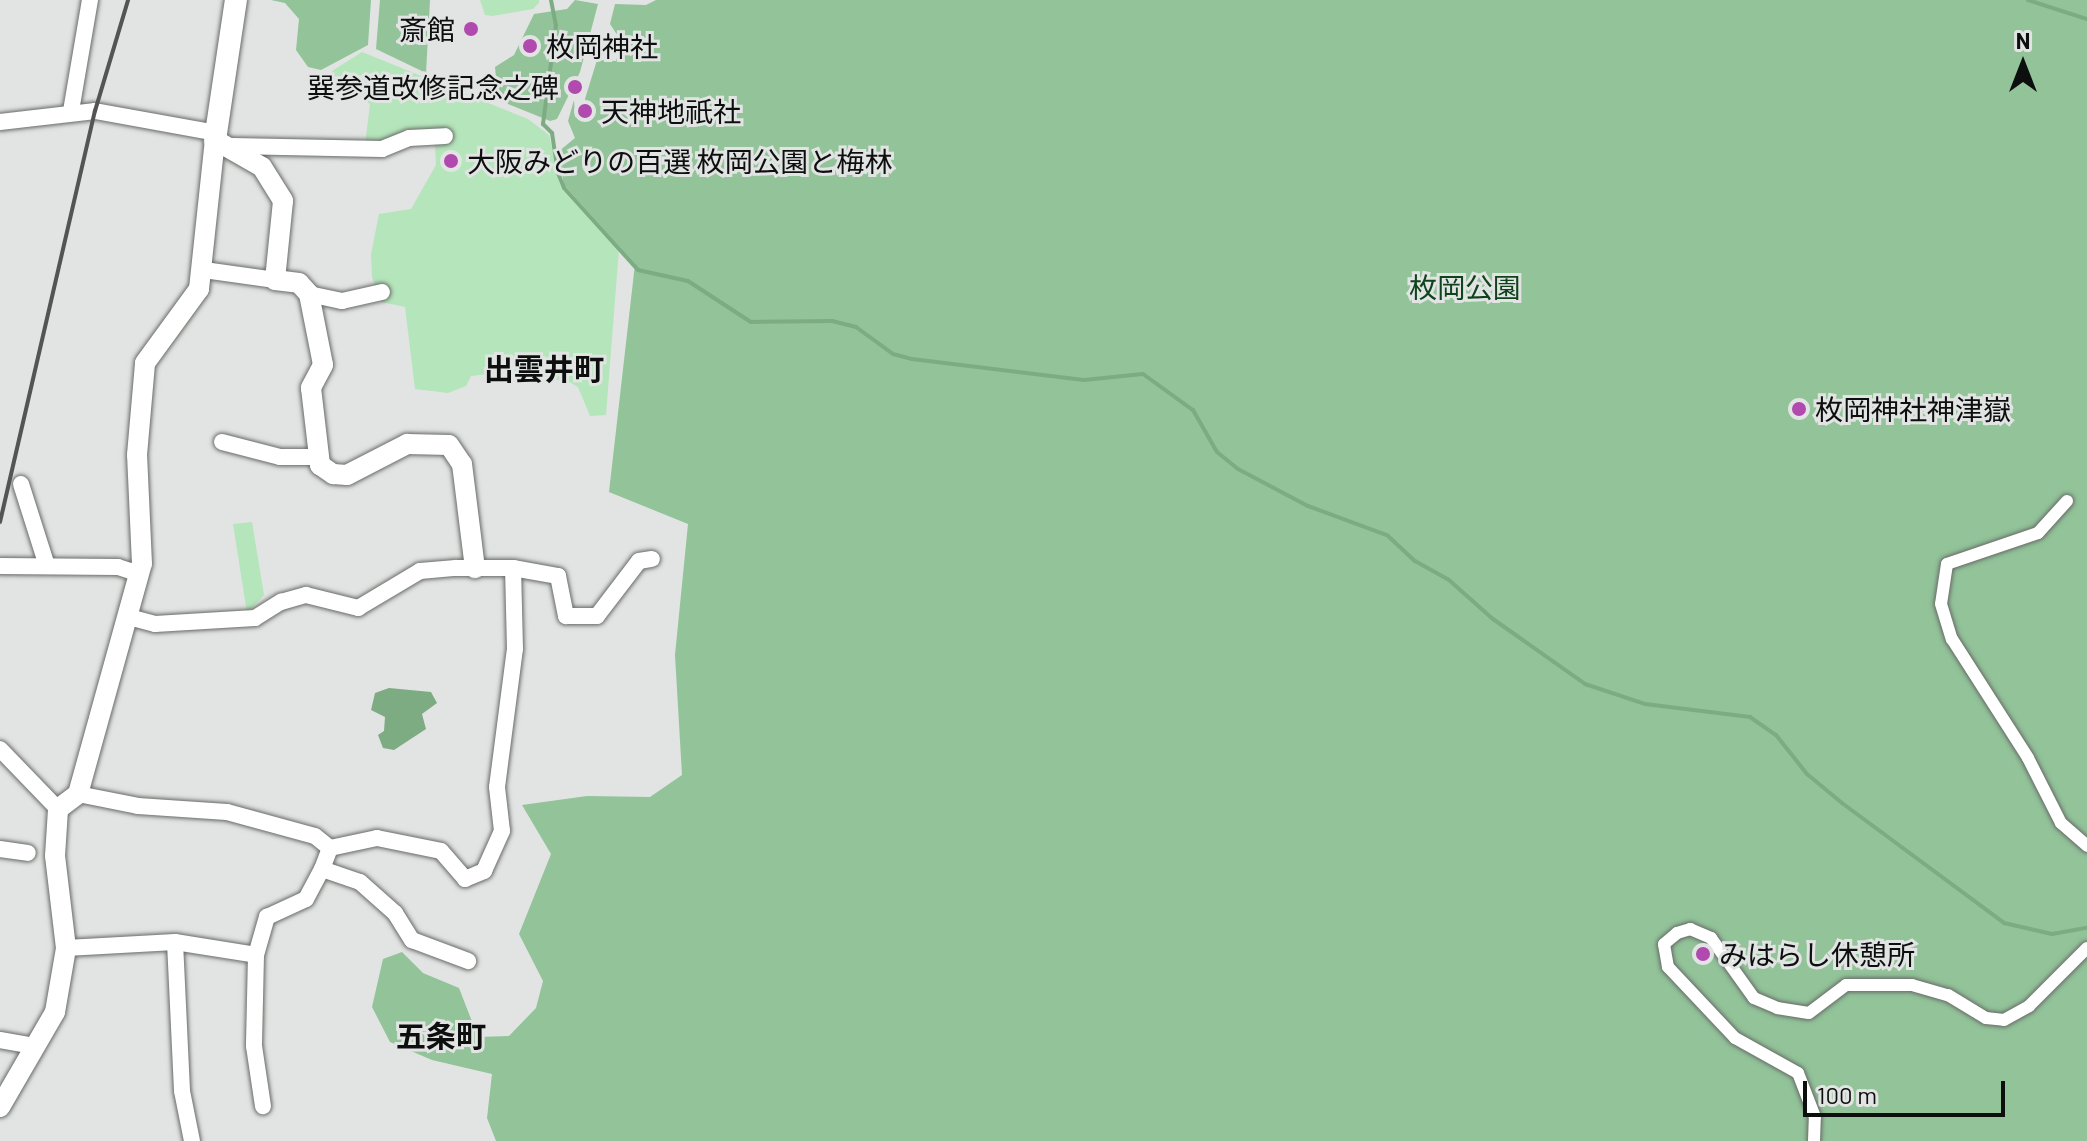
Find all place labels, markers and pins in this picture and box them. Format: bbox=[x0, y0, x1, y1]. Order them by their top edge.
place label: 斎館 bbox=[399, 12, 455, 46]
marker: 斎館 bbox=[462, 20, 480, 38]
place label: 枚岡神社 bbox=[546, 29, 658, 63]
marker: 枚岡神社 bbox=[521, 37, 539, 55]
place label: 巽参道改修記念之碑 bbox=[307, 70, 559, 104]
marker: 巽参道改修記念之碑 bbox=[566, 78, 584, 96]
place label: 天神地祇社 bbox=[601, 94, 741, 128]
marker: 天神地祇社 bbox=[576, 102, 594, 120]
place label: 大阪みどりの百選 枚岡公園と梅林 bbox=[467, 144, 893, 178]
marker: 大阪みどりの百選 枚岡公園と梅林 bbox=[442, 152, 460, 170]
place label: 枚岡神社神津嶽 bbox=[1815, 392, 2011, 426]
marker: 枚岡神社神津嶽 bbox=[1790, 400, 1808, 418]
place label: みはらし休憩所 bbox=[1719, 937, 1915, 971]
marker: みはらし休憩所 bbox=[1694, 945, 1712, 963]

